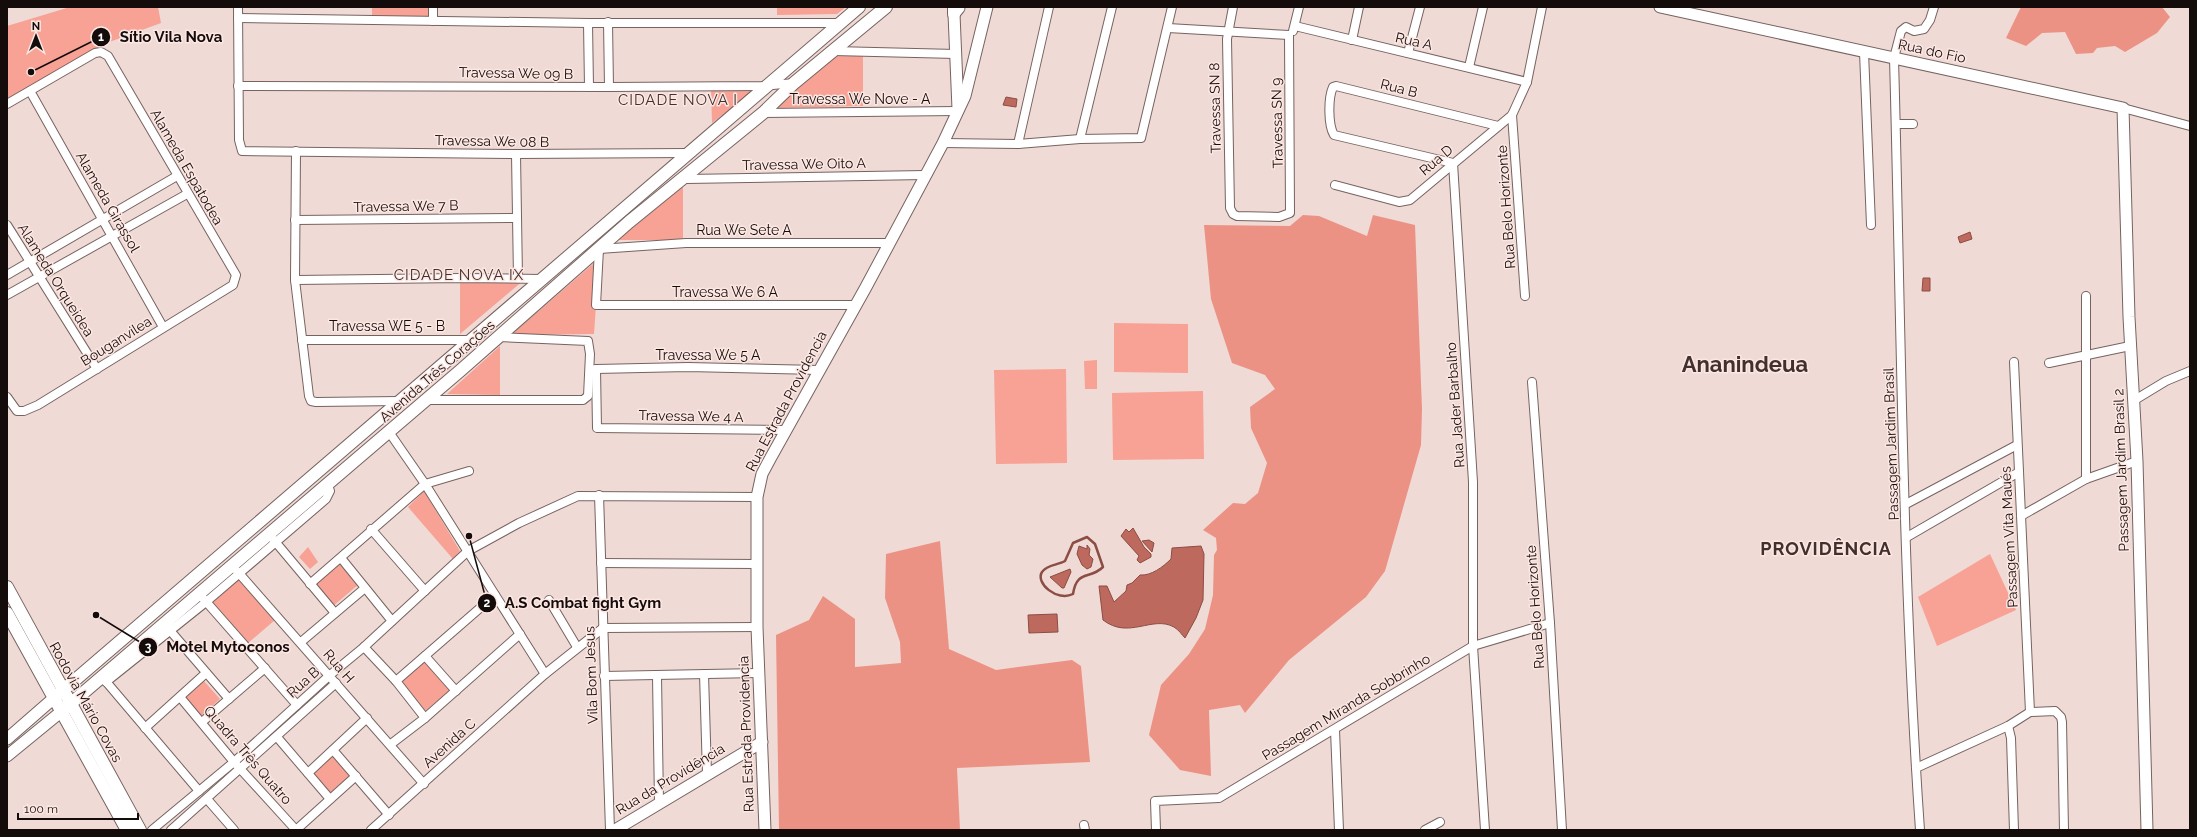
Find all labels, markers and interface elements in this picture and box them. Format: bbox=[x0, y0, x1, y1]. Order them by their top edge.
north arrow bbox=[16, 16, 56, 56]
text: N bbox=[32, 20, 40, 33]
callout: Sítio Vila Nova bbox=[91, 23, 230, 50]
text: Sítio Vila Nova bbox=[120, 28, 223, 46]
street label: Rua A bbox=[1394, 29, 1435, 53]
text: 1 bbox=[98, 30, 104, 44]
street label: Rua do Fio bbox=[1897, 36, 1967, 66]
street label: Travessa SN 8 bbox=[1206, 62, 1224, 154]
street label: Travessa We 09 B bbox=[459, 64, 573, 82]
street label: Rua B bbox=[1379, 76, 1419, 100]
street label: Travessa SN 9 bbox=[1268, 77, 1286, 169]
district label: CIDADE NOVA I bbox=[618, 91, 738, 109]
street label: Travessa We Nove - A bbox=[789, 91, 931, 107]
street label: Alameda Espatodea bbox=[147, 106, 227, 228]
street label: Travessa We 08 B bbox=[435, 132, 549, 150]
street label: Rua D bbox=[1416, 141, 1456, 179]
street label: Rua Belo Horizonte bbox=[1494, 144, 1518, 270]
street label: Alameda Girassol bbox=[73, 149, 143, 255]
street label: Travessa We Oito A bbox=[742, 155, 867, 173]
street label: Travessa We 7 B bbox=[353, 197, 459, 215]
street label: Alameda Orqueidea bbox=[15, 221, 97, 339]
street label: Rua We Sete A bbox=[696, 222, 792, 238]
district label: CIDADE NOVA IX bbox=[394, 266, 524, 284]
street label: Travessa We 6 A bbox=[672, 284, 778, 300]
street label: Bouganvilea bbox=[78, 313, 154, 369]
street label: Avenida Três Corações bbox=[376, 317, 498, 425]
street label: Travessa WE 5 - B bbox=[329, 318, 445, 334]
street label: Rua Estrada Providencia bbox=[742, 328, 830, 474]
street label: Rua Jader Barbalho bbox=[1443, 342, 1467, 468]
street label: Travessa We 5 A bbox=[656, 347, 761, 363]
district label: Ananindeua bbox=[1682, 351, 1808, 377]
street label: Passagem Jardim Brasil bbox=[1880, 367, 1902, 521]
street label: Passagem Jardim Brasil 2 bbox=[2110, 388, 2132, 552]
street label: Travessa We 4 A bbox=[638, 407, 744, 425]
street label: Passagem Vita Maués bbox=[1997, 466, 2021, 608]
district label: PROVIDÊNCIA bbox=[1760, 538, 1892, 559]
street label: Rua Belo Horizonte bbox=[1523, 544, 1547, 670]
callout: A.S Combat fight Gym bbox=[477, 589, 669, 616]
text: A.S Combat fight Gym bbox=[505, 594, 661, 612]
text: 2 bbox=[484, 596, 491, 610]
street label: Vila Bom Jesus bbox=[581, 626, 601, 724]
callout: Motel Mytoconos bbox=[138, 633, 298, 660]
text: Motel Mytoconos bbox=[166, 638, 290, 656]
street label: Rodovia Mário Covas bbox=[46, 639, 126, 765]
text: 3 bbox=[145, 640, 152, 654]
street label: Rua H bbox=[320, 646, 358, 686]
street label: Passagem Miranda Sobbrinho bbox=[1259, 650, 1433, 764]
street label: Rua Estrada Providencia bbox=[735, 656, 757, 812]
street label: Rua B bbox=[284, 663, 322, 701]
street label: Quadra Três Quatro bbox=[201, 702, 295, 808]
street label: Avenida C bbox=[419, 715, 479, 771]
street label: Rua da Providência bbox=[613, 740, 727, 818]
scale bar bbox=[18, 795, 138, 821]
text: 100 m bbox=[24, 802, 58, 816]

